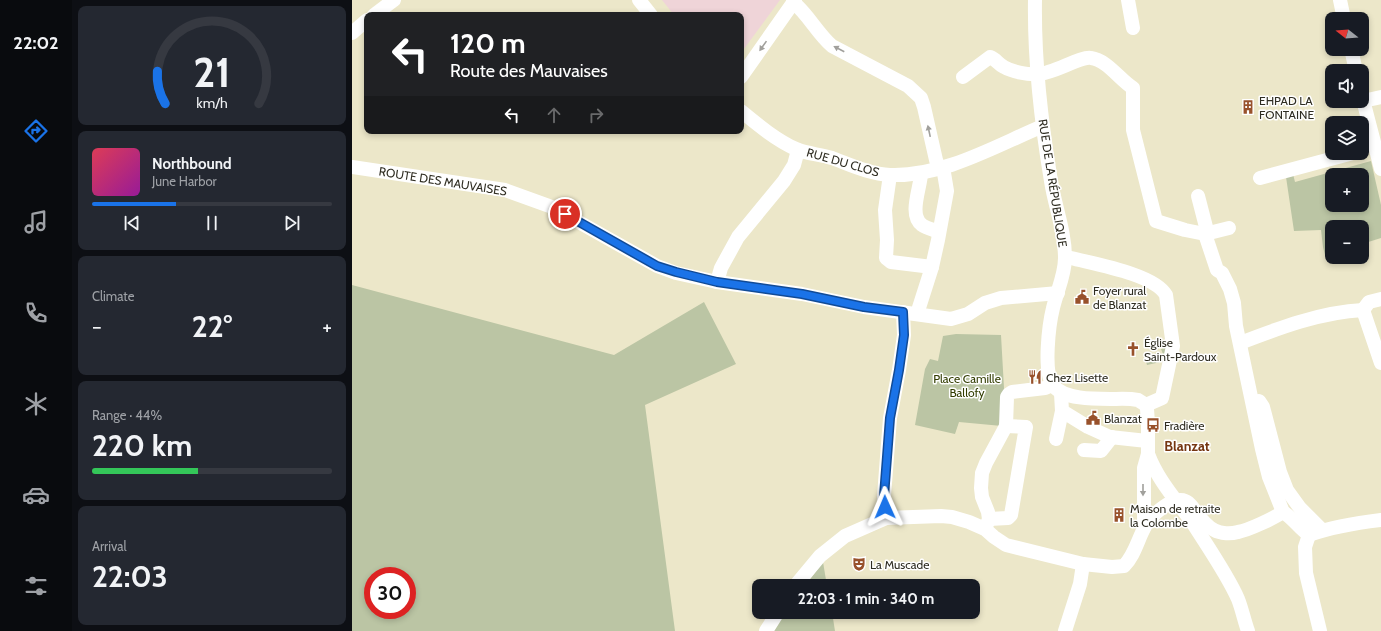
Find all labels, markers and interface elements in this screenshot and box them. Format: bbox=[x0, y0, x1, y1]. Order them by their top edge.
north arrow bbox=[1325, 12, 1369, 56]
map controls bbox=[1325, 12, 1369, 264]
text: 120 m bbox=[450, 26, 526, 60]
icon: left bbox=[384, 28, 436, 80]
text: 22:02 bbox=[13, 32, 59, 54]
one-way arrow bbox=[759, 41, 767, 52]
text: 21 bbox=[193, 46, 231, 96]
one-way arrow bbox=[833, 46, 845, 53]
text: Route des Mauvaises bbox=[450, 60, 608, 82]
button: sound bbox=[1325, 64, 1369, 108]
text: km/h bbox=[196, 93, 228, 111]
place label: EHPAD LA FONTAINE bbox=[1259, 93, 1315, 122]
building icon: EHPAD LA FONTAINE bbox=[1240, 99, 1256, 115]
icon: left bbox=[501, 104, 523, 126]
icon: ahead bbox=[543, 104, 565, 126]
icon: right bbox=[585, 104, 607, 126]
button: layers bbox=[1325, 116, 1369, 160]
icon: directions bbox=[22, 117, 50, 145]
street label: RUE DE LA RÉPUBLIQUE bbox=[1035, 118, 1071, 249]
one-way arrow bbox=[926, 125, 932, 137]
street label: RUE DU CLOS bbox=[805, 144, 881, 180]
text: Northbound bbox=[152, 155, 232, 173]
street label: ROUTE DES MAUVAISES bbox=[378, 163, 508, 199]
button: + bbox=[1325, 168, 1369, 212]
text: June Harbor bbox=[152, 173, 217, 189]
pin bbox=[548, 197, 582, 231]
icon: arrive bbox=[554, 203, 576, 225]
icon: music bbox=[22, 208, 50, 236]
icon: previous bbox=[121, 212, 143, 234]
icon: pause bbox=[201, 212, 223, 234]
icon: next bbox=[281, 212, 303, 234]
button: − bbox=[1325, 220, 1369, 264]
place label: Foyer rural de Blanzat bbox=[1093, 283, 1146, 312]
text: Climate bbox=[92, 288, 134, 304]
public building icon: Foyer rural de Blanzat bbox=[1074, 289, 1090, 305]
icon: phone bbox=[22, 299, 50, 327]
text: 22° bbox=[192, 308, 232, 345]
text: − bbox=[92, 313, 102, 340]
text: + bbox=[322, 313, 332, 340]
place label: Église Saint-Pardoux bbox=[1144, 335, 1217, 364]
church icon: Église Saint-Pardoux bbox=[1125, 341, 1141, 357]
restaurant icon: Chez Lisette bbox=[1027, 369, 1043, 385]
place label: Chez Lisette bbox=[1046, 370, 1108, 385]
park label: Place Camille Ballofy bbox=[933, 371, 1001, 400]
icon: climate bbox=[22, 390, 50, 418]
text: Range · 44% bbox=[92, 407, 162, 423]
public building icon: Blanzat bbox=[1085, 410, 1101, 426]
place label: Blanzat bbox=[1104, 411, 1142, 426]
bus stop icon: Fradière bbox=[1145, 417, 1161, 433]
place label: Fradière bbox=[1164, 418, 1204, 433]
text: 220 km bbox=[92, 427, 192, 464]
district label: Blanzat bbox=[1164, 437, 1210, 455]
icon: car bbox=[22, 481, 50, 509]
one-way arrow bbox=[1140, 484, 1146, 497]
position arrow bbox=[864, 486, 906, 528]
place label: Maison de retraite la Colombe bbox=[1130, 501, 1220, 530]
building icon: Maison de retraite la Colombe bbox=[1111, 507, 1127, 523]
text: Arrival bbox=[92, 538, 127, 554]
theatre icon: La Muscade bbox=[851, 556, 867, 572]
place label: La Muscade bbox=[870, 557, 929, 572]
text: 22:03 bbox=[92, 558, 168, 595]
speed limit sign: 30 bbox=[364, 567, 416, 619]
icon: filters bbox=[22, 572, 50, 600]
text: 22:03 · 1 min · 340 m bbox=[798, 590, 934, 608]

